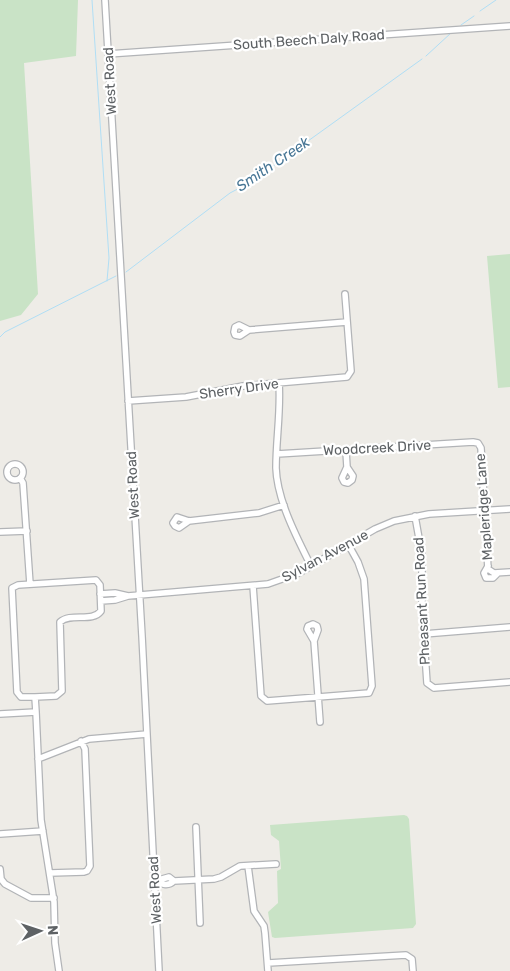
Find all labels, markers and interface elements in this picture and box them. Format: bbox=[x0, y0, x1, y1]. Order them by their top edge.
street label: South Beech Daly Road bbox=[233, 26, 385, 54]
street label: West Road bbox=[100, 47, 120, 115]
water label: Smith Creek bbox=[233, 133, 313, 195]
street label: Sherry Drive bbox=[198, 375, 280, 403]
street label: Woodcreek Drive bbox=[323, 437, 432, 459]
street label: West Road bbox=[123, 451, 143, 519]
street label: Mapleridge Lane bbox=[472, 453, 496, 561]
street label: Sylvan Avenue bbox=[279, 526, 371, 586]
street label: Pheasant Run Road bbox=[410, 537, 434, 665]
street label: West Road bbox=[145, 856, 165, 924]
north arrow bbox=[15, 906, 65, 956]
text: N bbox=[44, 925, 61, 936]

